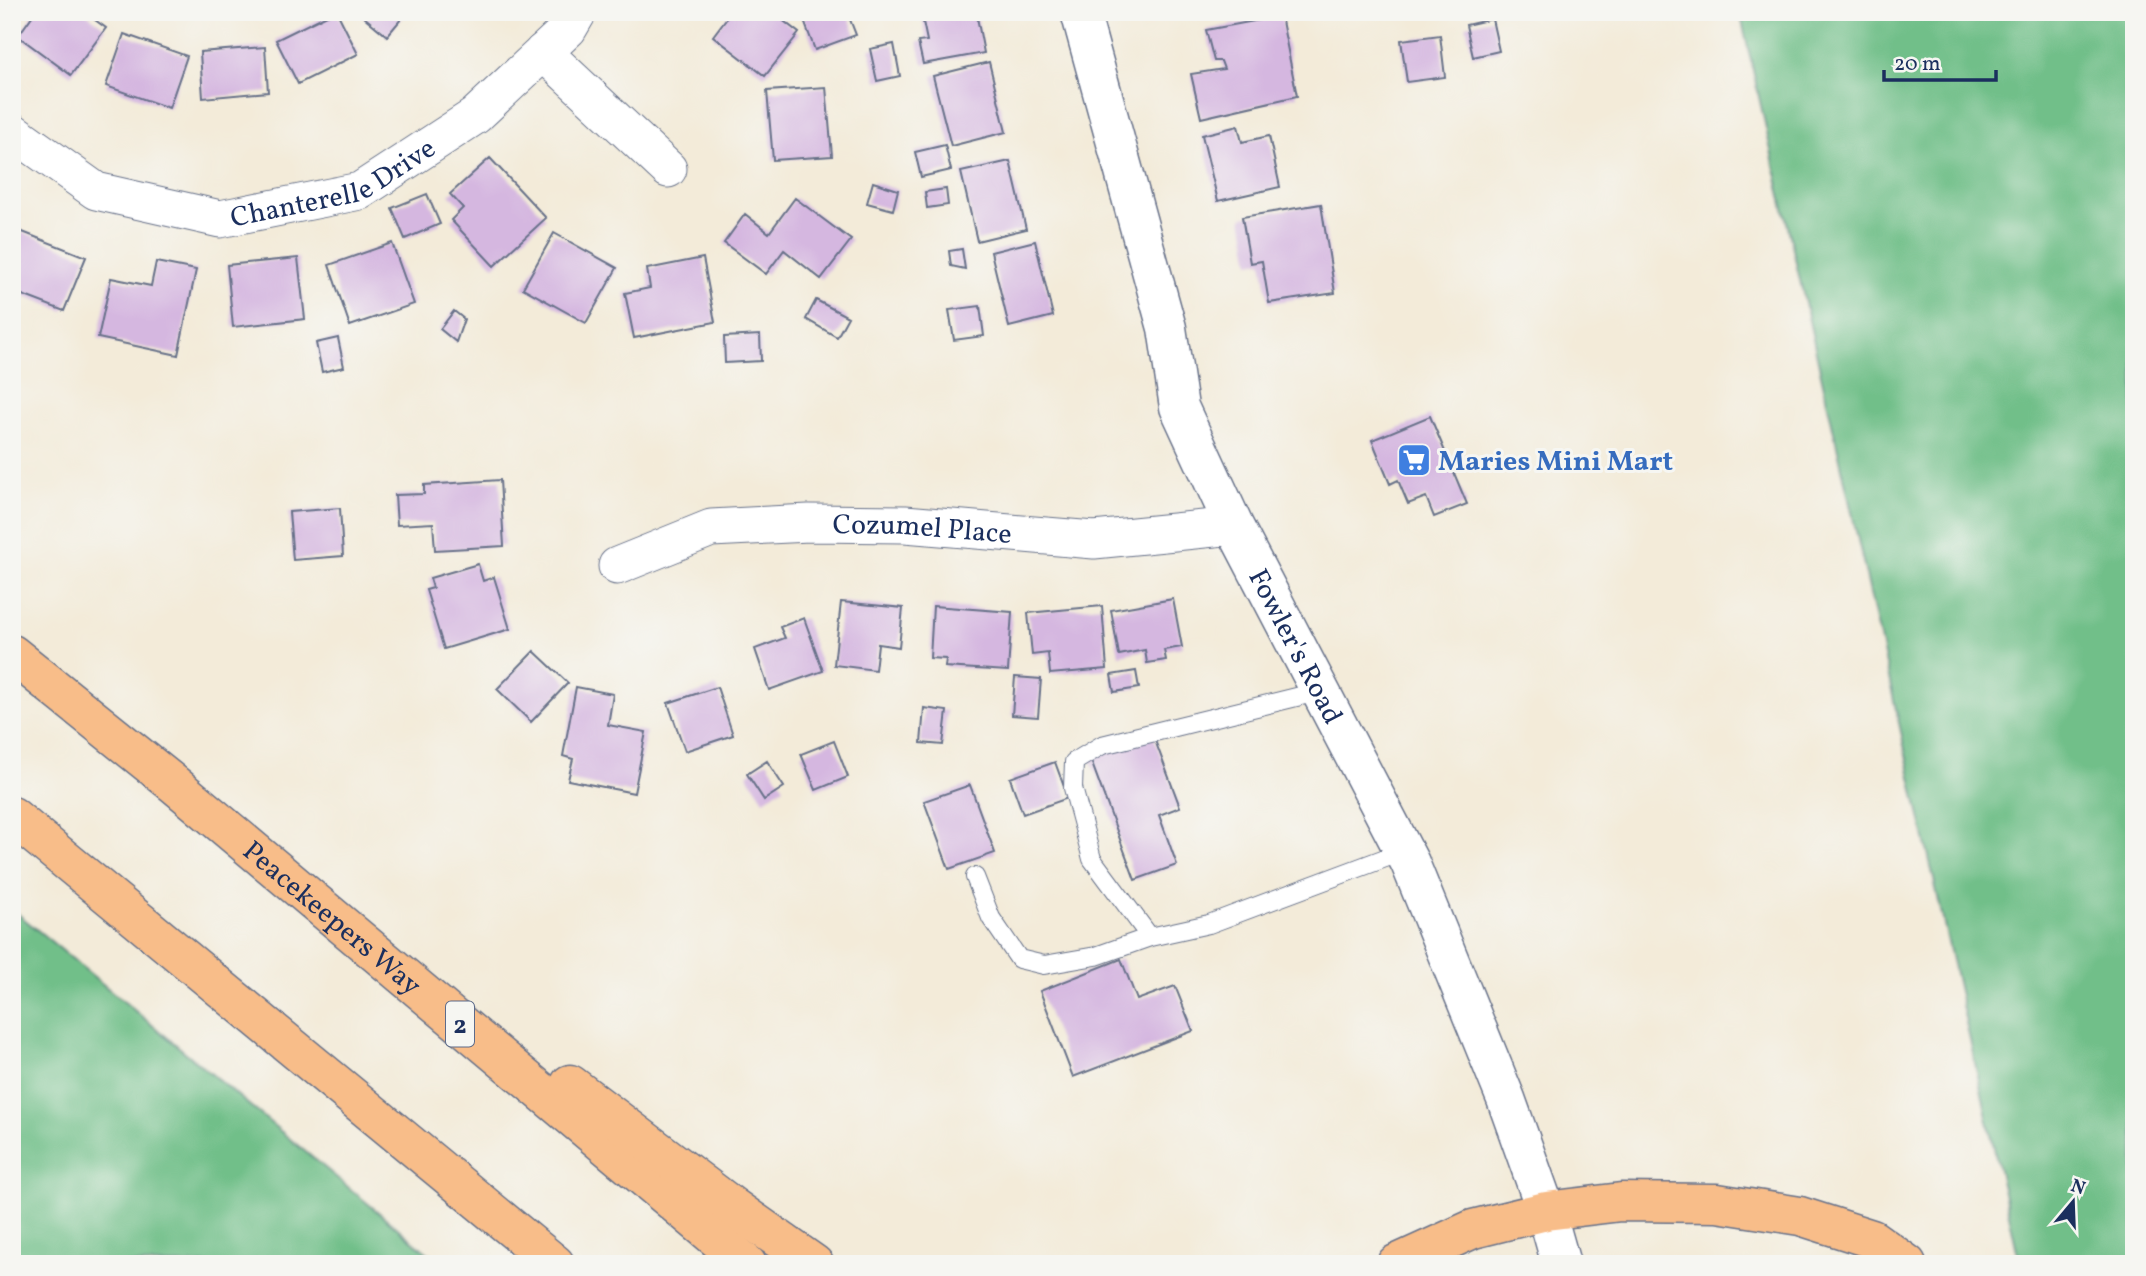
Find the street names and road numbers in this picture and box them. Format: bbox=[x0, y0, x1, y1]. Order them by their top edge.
street label: Chanterelle Drive bbox=[227, 130, 444, 238]
street label: Cozumel Place bbox=[833, 506, 1013, 555]
street label: Fowler's Road bbox=[1238, 562, 1351, 732]
street label: Peacekeepers Way bbox=[234, 833, 429, 1005]
road number: 2 bbox=[446, 1001, 474, 1046]

